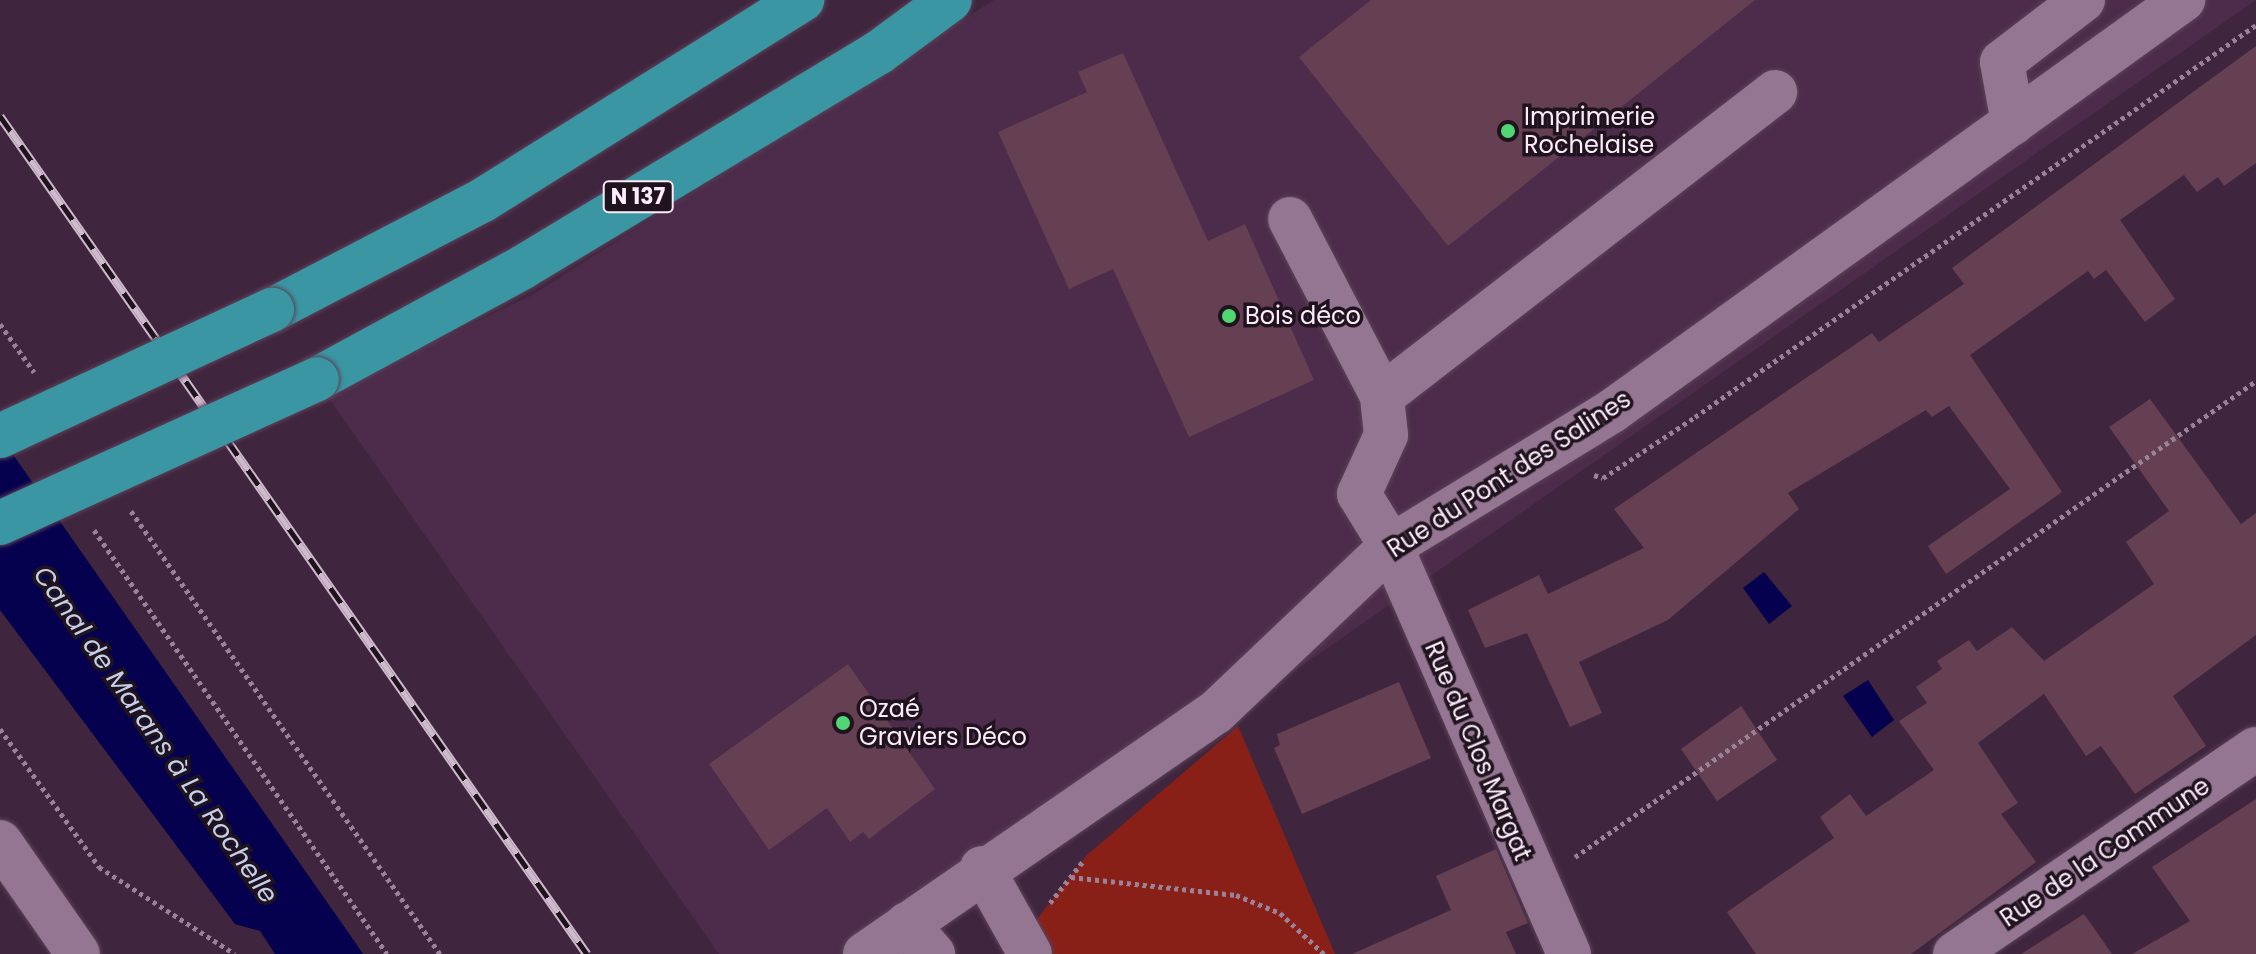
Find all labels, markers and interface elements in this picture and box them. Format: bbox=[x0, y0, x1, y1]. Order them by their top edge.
place label: Imprimerie Rochelaise bbox=[1524, 103, 1655, 159]
marker: Imprimerie Rochelaise bbox=[1499, 122, 1517, 140]
road number: N 137 bbox=[602, 179, 674, 215]
place label: Bois déco bbox=[1245, 302, 1361, 330]
marker: Bois déco bbox=[1220, 307, 1238, 325]
street label: Rue du Pont des Salines bbox=[1382, 385, 1636, 563]
water label: Canal de Marans à La Rochelle bbox=[26, 560, 284, 910]
street label: Rue du Clos Margat bbox=[1419, 637, 1537, 865]
place label: Ozaé Graviers Déco bbox=[859, 695, 1027, 751]
marker: Ozaé Graviers Déco bbox=[834, 714, 852, 732]
street label: Rue de la Commune bbox=[1995, 771, 2215, 933]

